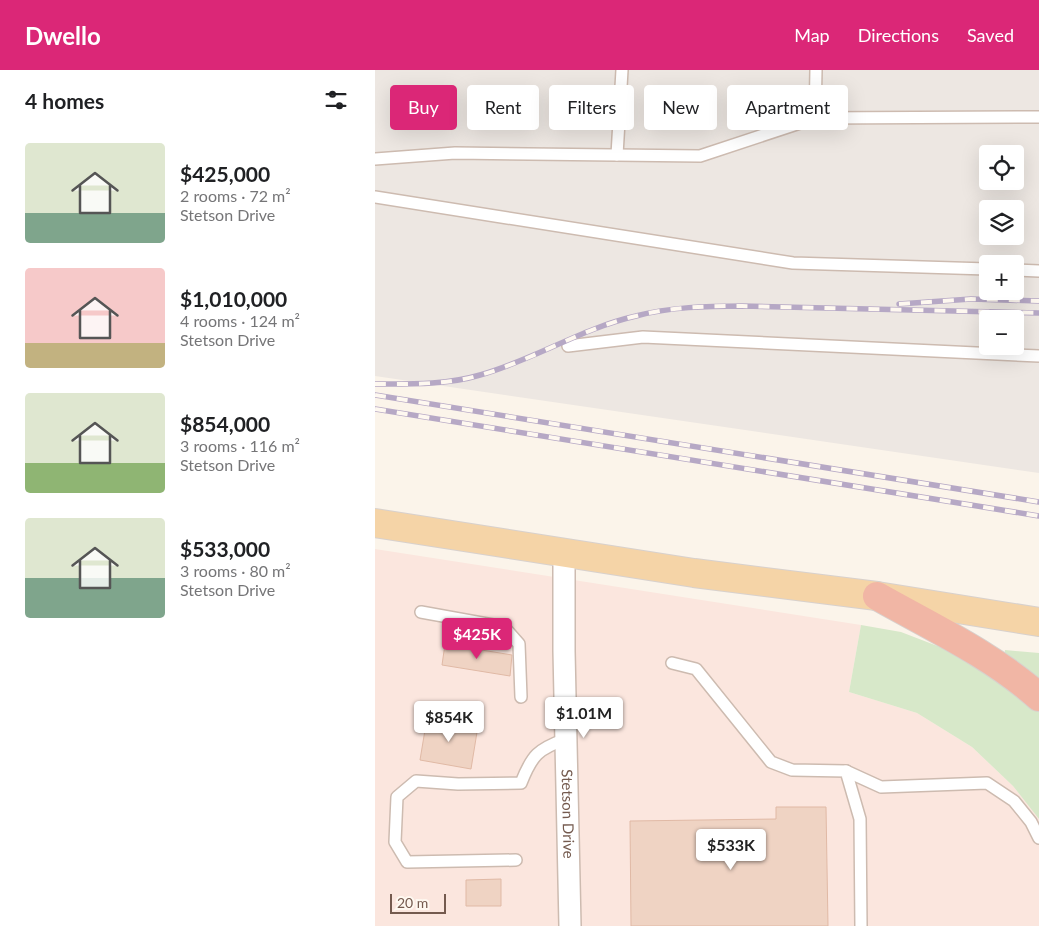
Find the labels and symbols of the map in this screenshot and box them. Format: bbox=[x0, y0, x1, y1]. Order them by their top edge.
pin: $425K bbox=[442, 618, 512, 660]
pin: $1.01M bbox=[543, 696, 625, 739]
pin: $854K bbox=[414, 700, 484, 743]
street label: Stetson Drive bbox=[559, 769, 579, 859]
pin: $533K bbox=[696, 828, 766, 871]
scale bar bbox=[390, 891, 446, 914]

